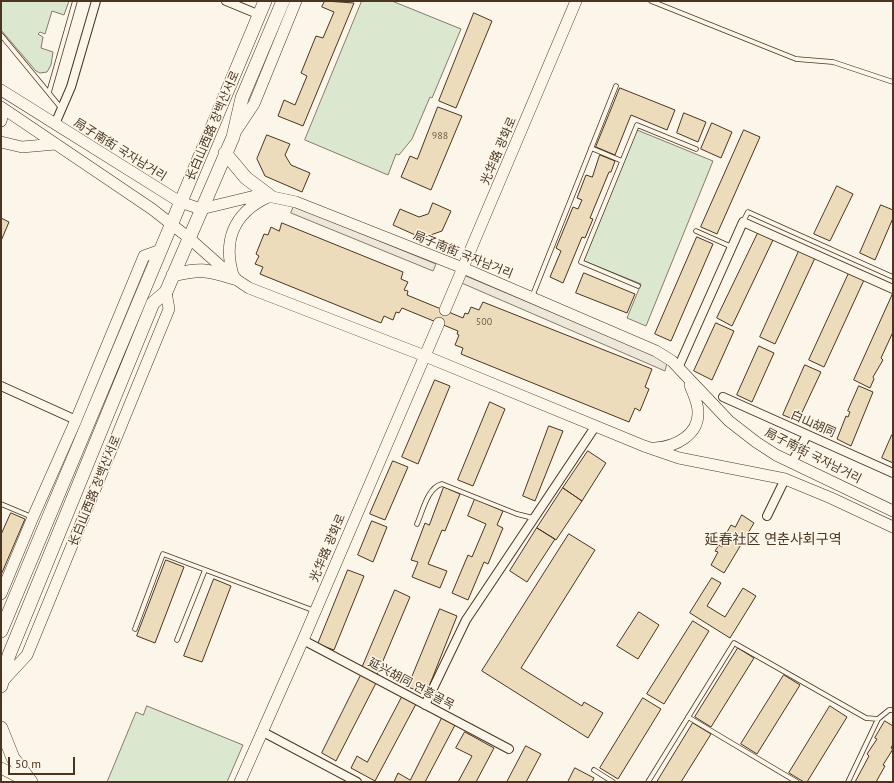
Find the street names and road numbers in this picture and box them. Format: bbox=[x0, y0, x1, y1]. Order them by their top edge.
street label: 长白山西路 장백산서로 bbox=[183, 69, 243, 183]
street label: 光华路 광화로 bbox=[478, 115, 520, 187]
street label: 局子南街 국자남거리 bbox=[71, 116, 169, 184]
street label: 局子南街 국자남거리 bbox=[411, 228, 515, 282]
street label: 白山胡同 bbox=[788, 408, 838, 440]
street label: 局子南街 국자남거리 bbox=[762, 425, 864, 487]
street label: 长白山西路 장백산서로 bbox=[66, 433, 124, 549]
street label: 光华路 광화로 bbox=[307, 512, 349, 584]
street label: 延兴胡同 연흥골목 bbox=[366, 655, 456, 713]

